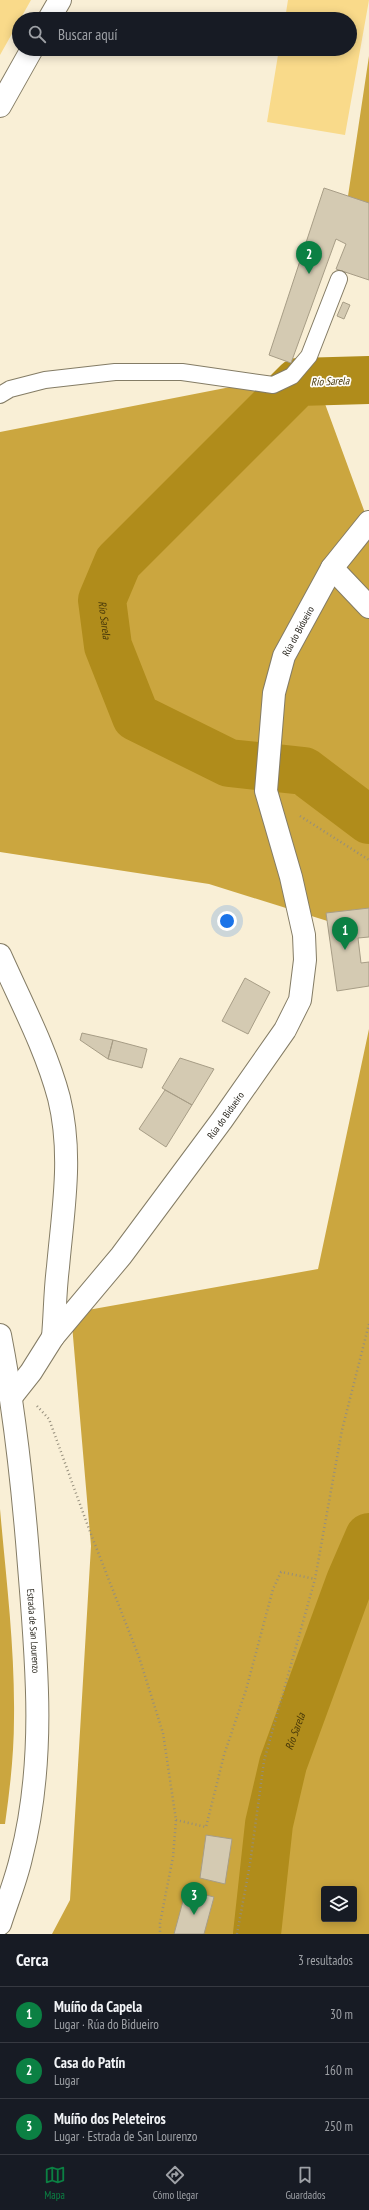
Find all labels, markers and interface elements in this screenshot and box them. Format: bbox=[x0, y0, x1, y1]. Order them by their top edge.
search box bbox=[12, 12, 357, 56]
icon: search bbox=[26, 23, 48, 45]
text: Buscar aquí bbox=[58, 25, 118, 44]
pin: 2 bbox=[296, 241, 322, 274]
water label: Río Sarela bbox=[311, 373, 350, 389]
water label: Río Sarela bbox=[95, 600, 114, 641]
street label: Rúa do Bidueiro bbox=[279, 604, 317, 658]
your location bbox=[217, 911, 237, 931]
pin: 1 bbox=[332, 917, 358, 950]
street label: Rúa do Bidueiro bbox=[204, 1089, 246, 1141]
street label: Estrada de San Lourenzo bbox=[24, 1588, 43, 1673]
water label: Río Sarela bbox=[282, 1710, 308, 1752]
pin: 3 bbox=[181, 1882, 207, 1915]
map controls bbox=[321, 1886, 357, 1922]
button: layers bbox=[321, 1886, 357, 1922]
text: Cerca bbox=[16, 1949, 49, 1971]
text: 3 resultados bbox=[298, 1952, 353, 1969]
text: Muíño da Capela bbox=[54, 1997, 142, 2016]
text: 1 bbox=[26, 2006, 32, 2023]
text: 30 m bbox=[330, 2006, 353, 2023]
text: Lugar · Rúa do Bidueiro bbox=[54, 2016, 159, 2033]
text: Casa do Patín bbox=[54, 2053, 125, 2072]
text: 2 bbox=[26, 2062, 32, 2079]
text: 160 m bbox=[324, 2062, 353, 2079]
text: Lugar bbox=[54, 2072, 79, 2089]
text: Muíño dos Peleteiros bbox=[54, 2109, 166, 2128]
text: 3 bbox=[26, 2118, 32, 2135]
text: 250 m bbox=[324, 2118, 353, 2135]
text: Lugar · Estrada de San Lourenzo bbox=[54, 2128, 197, 2145]
tab: Mapa bbox=[44, 2164, 66, 2202]
tab: Cómo llegar bbox=[153, 2164, 198, 2202]
tab: Guardados bbox=[285, 2164, 325, 2202]

